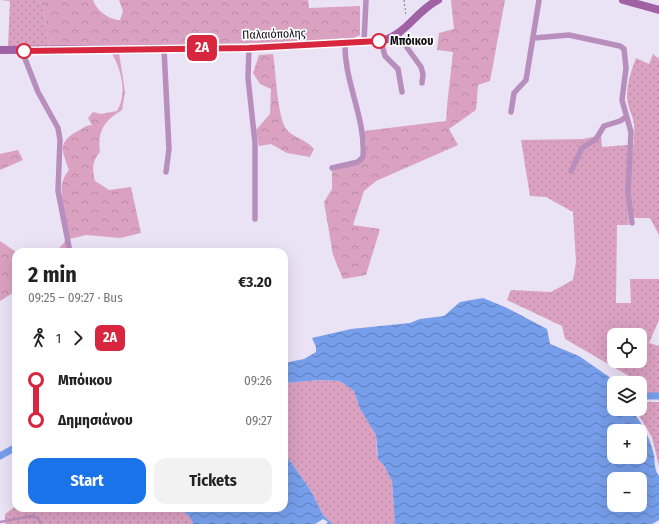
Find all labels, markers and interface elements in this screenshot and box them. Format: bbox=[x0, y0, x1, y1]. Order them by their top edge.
street label: Παλαιόπολης bbox=[242, 26, 306, 42]
marker: Μπόικου bbox=[371, 33, 387, 49]
place label: Μπόικου bbox=[390, 33, 433, 48]
line badge: 2Α bbox=[184, 35, 220, 61]
text: 2Α bbox=[195, 39, 209, 56]
unlabelled marker bbox=[16, 43, 32, 59]
text: 2 min bbox=[28, 261, 77, 288]
text: €3.20 bbox=[238, 273, 272, 291]
text: 09:25 – 09:27 · Bus bbox=[28, 290, 123, 305]
icon: walk bbox=[28, 327, 50, 349]
icon: forward bbox=[67, 327, 89, 349]
map controls bbox=[607, 328, 647, 512]
button: locate bbox=[607, 328, 647, 368]
text: 2Α bbox=[103, 329, 117, 346]
text: 1 bbox=[56, 331, 61, 346]
text: Μπόικου bbox=[58, 371, 112, 389]
text: 09:26 bbox=[244, 373, 272, 388]
button: layers bbox=[607, 376, 647, 416]
text: Δημησιάνου bbox=[58, 411, 133, 429]
text: 09:27 bbox=[245, 413, 272, 428]
button: + bbox=[607, 424, 647, 464]
button: Start bbox=[28, 458, 146, 504]
button: Tickets bbox=[154, 458, 272, 504]
button: − bbox=[607, 472, 647, 512]

